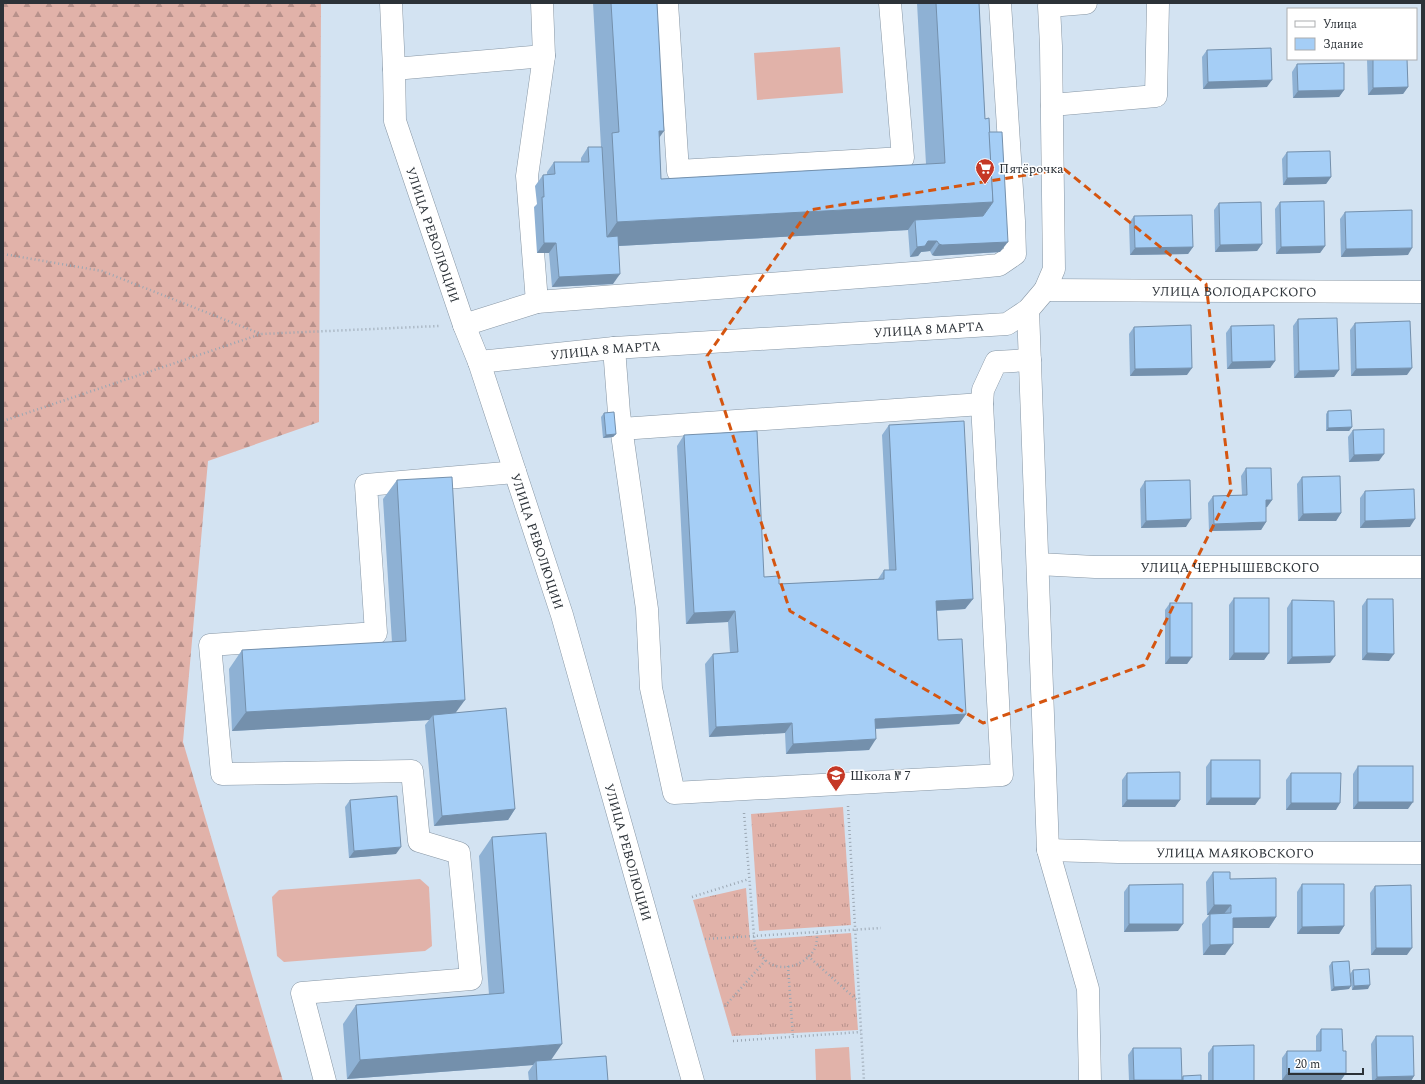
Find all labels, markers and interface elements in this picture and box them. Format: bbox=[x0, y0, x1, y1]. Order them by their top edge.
legend bbox=[1287, 8, 1417, 60]
text: Улица bbox=[1323, 15, 1357, 34]
text: Здание bbox=[1323, 35, 1363, 54]
supermarket icon: Пятёрочка bbox=[974, 157, 996, 185]
place label: Пятёрочка bbox=[999, 159, 1064, 179]
street label: УЛИЦА РЕВОЛЮЦИИ bbox=[400, 164, 465, 306]
street label: УЛИЦА ВОЛОДАРСКОГО bbox=[1151, 282, 1317, 302]
street label: УЛИЦА 8 МАРТА bbox=[873, 316, 985, 343]
street label: УЛИЦА 8 МАРТА bbox=[549, 336, 661, 366]
street label: УЛИЦА РЕВОЛЮЦИИ bbox=[505, 471, 569, 612]
street label: УЛИЦА ЧЕРНЫШЕВСКОГО bbox=[1140, 558, 1319, 578]
school or university icon: Школа № 7 bbox=[825, 764, 847, 792]
place label: Школа № 7 bbox=[850, 766, 911, 786]
street label: УЛИЦА РЕВОЛЮЦИИ bbox=[599, 781, 657, 924]
street label: УЛИЦА МАЯКОВСКОГО bbox=[1156, 843, 1314, 864]
scale bar bbox=[1289, 1050, 1363, 1076]
text: 20 m bbox=[1295, 1055, 1320, 1074]

